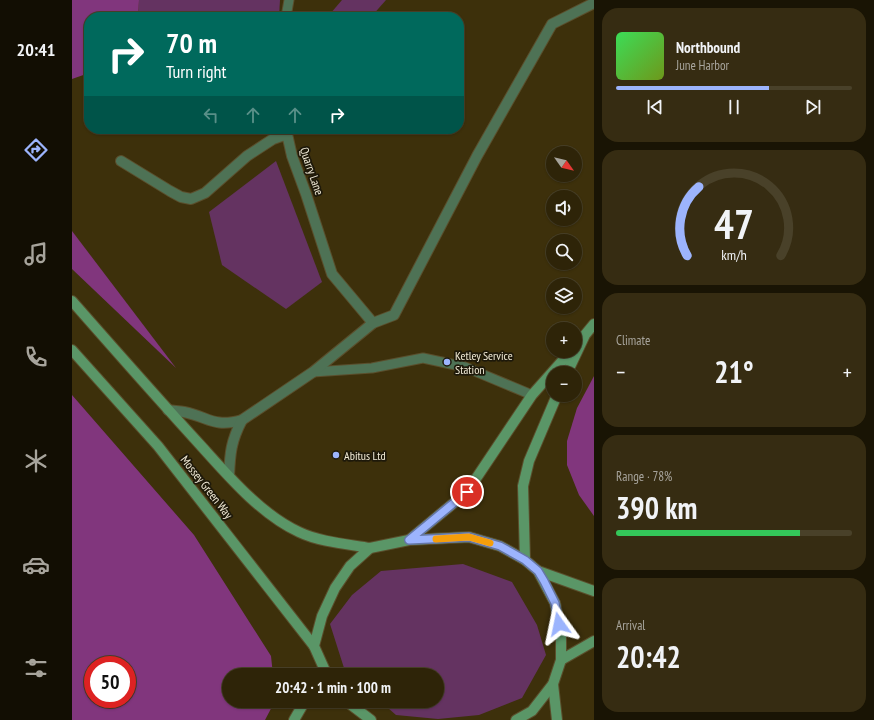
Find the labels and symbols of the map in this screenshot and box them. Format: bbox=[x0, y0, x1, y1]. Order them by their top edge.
street label: Quarry Lane bbox=[297, 145, 327, 197]
north arrow bbox=[546, 146, 582, 182]
place label: Ketley Service Station bbox=[455, 348, 513, 377]
marker: Ketley Service Station bbox=[442, 357, 452, 367]
place label: Abitus Ltd bbox=[344, 448, 386, 463]
marker: Abitus Ltd bbox=[331, 450, 341, 460]
street label: Mossey Green Way bbox=[178, 452, 237, 522]
pin bbox=[450, 475, 484, 509]
position arrow bbox=[538, 603, 580, 645]
speed limit sign: 50 bbox=[84, 656, 136, 708]

